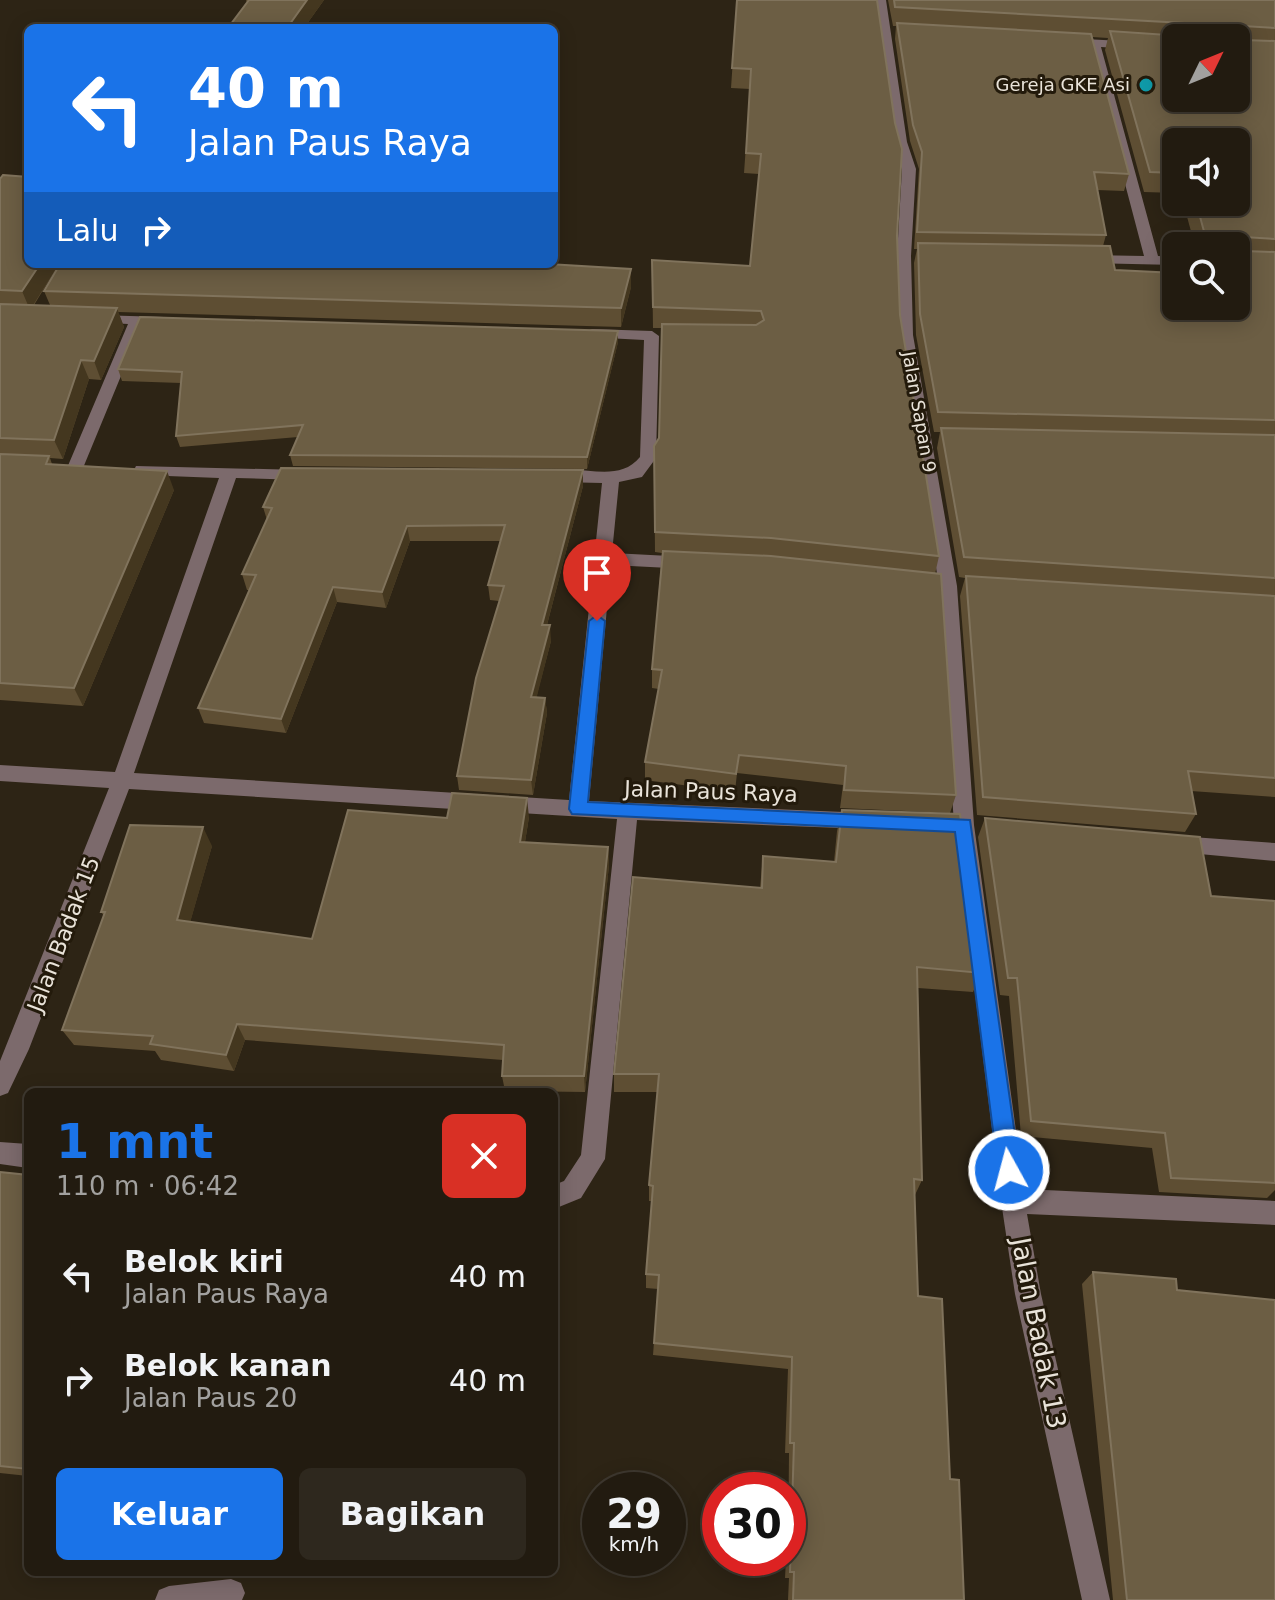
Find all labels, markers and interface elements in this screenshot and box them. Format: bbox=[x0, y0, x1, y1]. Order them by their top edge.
north arrow bbox=[1162, 24, 1250, 112]
map controls bbox=[1162, 24, 1250, 320]
text: 40 m bbox=[188, 55, 344, 120]
icon: left bbox=[56, 56, 160, 160]
place label: Gereja GKE Asi bbox=[996, 74, 1130, 95]
marker: Gereja GKE Asi bbox=[1137, 76, 1155, 94]
text: Jalan Paus Raya bbox=[188, 122, 472, 163]
button: sound bbox=[1162, 128, 1250, 216]
icon: right bbox=[134, 208, 178, 252]
text: Lalu bbox=[56, 213, 118, 248]
button: search bbox=[1162, 232, 1250, 320]
street label: Jalan Sapan 9 bbox=[898, 349, 941, 474]
pin bbox=[563, 539, 631, 621]
icon: arrive bbox=[575, 551, 619, 595]
street label: Jalan Paus Raya bbox=[622, 776, 798, 807]
street label: Jalan Badak 15 bbox=[22, 853, 105, 1017]
text: 1 mnt bbox=[56, 1113, 213, 1169]
button: close bbox=[442, 1114, 526, 1198]
position arrow bbox=[967, 1128, 1051, 1212]
text: 110 m · 06:42 bbox=[56, 1171, 239, 1201]
street label: Jalan Badak 13 bbox=[1005, 1233, 1072, 1431]
text: Belok kiri bbox=[124, 1244, 284, 1279]
icon: left bbox=[56, 1254, 100, 1298]
text: 40 m bbox=[449, 1259, 526, 1294]
text: Jalan Paus Raya bbox=[124, 1279, 329, 1309]
text: Belok kanan bbox=[124, 1348, 332, 1383]
icon: right bbox=[56, 1358, 100, 1402]
text: 40 m bbox=[449, 1363, 526, 1398]
text: Jalan Paus 20 bbox=[124, 1383, 297, 1413]
button: Keluar bbox=[56, 1468, 283, 1560]
button: Bagikan bbox=[299, 1468, 526, 1560]
speed limit sign: 30 bbox=[702, 1472, 806, 1576]
text: 29 bbox=[606, 1491, 662, 1537]
text: km/h bbox=[609, 1532, 659, 1556]

